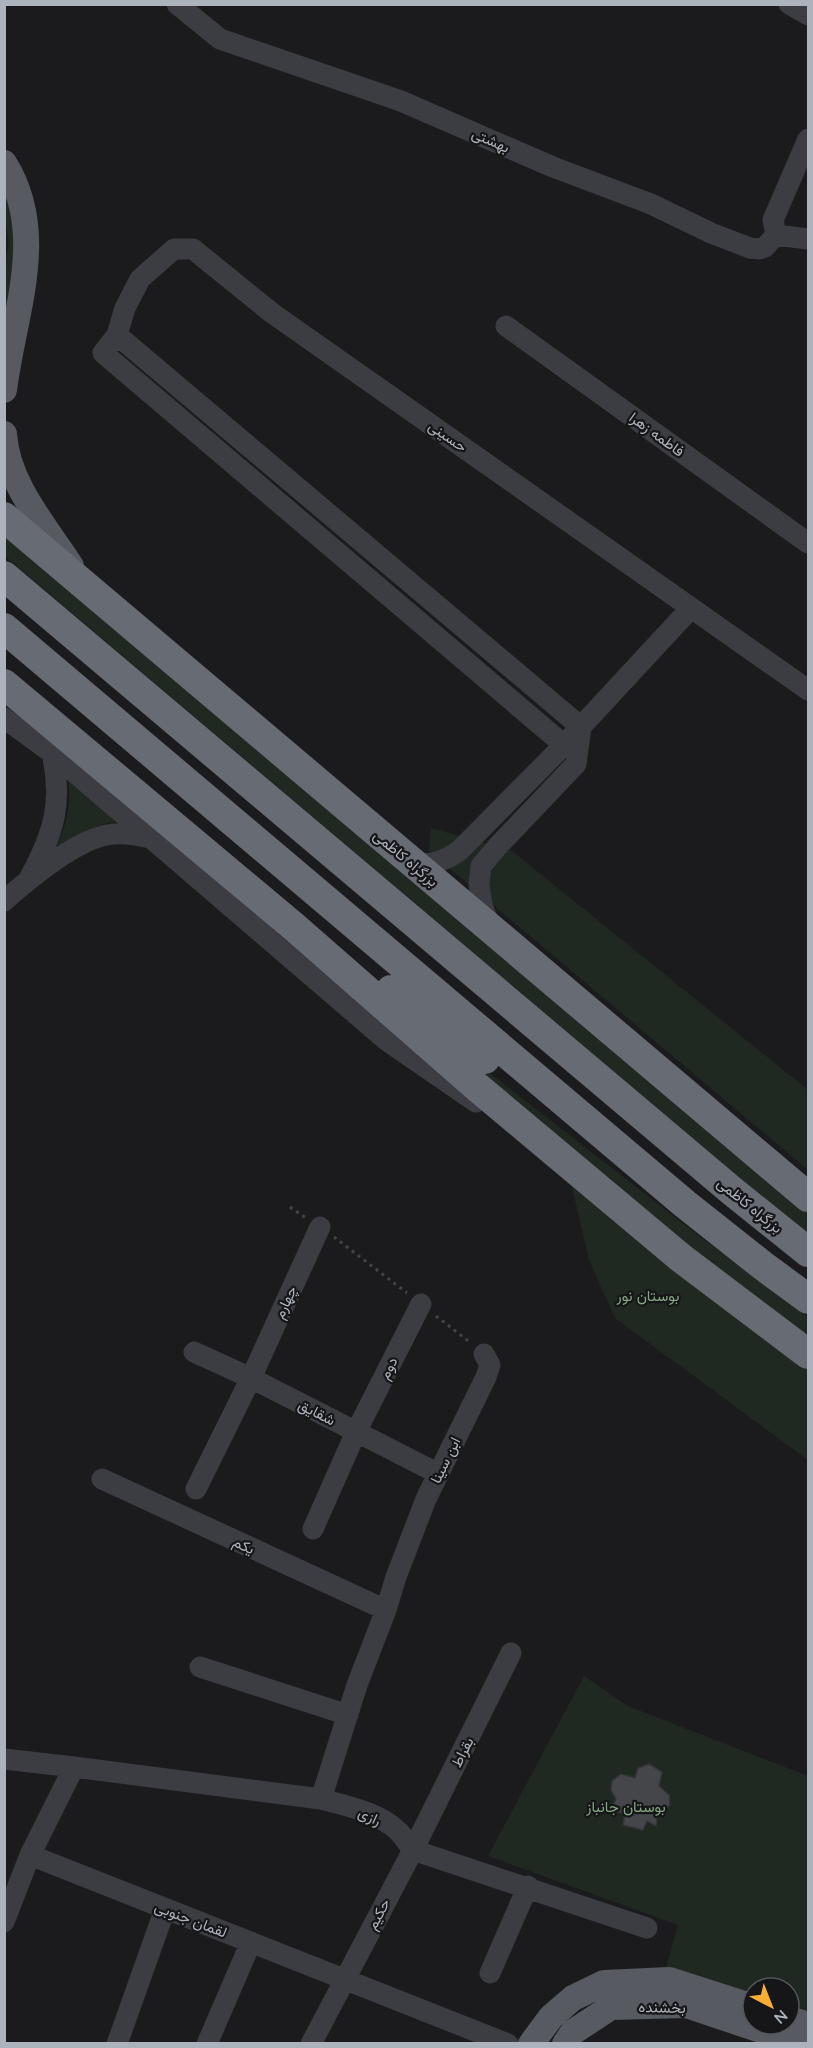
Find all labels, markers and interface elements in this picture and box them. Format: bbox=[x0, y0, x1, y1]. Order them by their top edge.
street label: بهشتی bbox=[469, 123, 513, 158]
street label: فاطمه زهرا bbox=[626, 408, 688, 460]
street label: حسینی bbox=[424, 416, 471, 457]
street label: بزرگراه کاظمی bbox=[369, 825, 442, 891]
street label: بزرگراه کاظمی bbox=[713, 1173, 787, 1238]
street label: چهارم bbox=[269, 1282, 302, 1322]
park label: بوستان نور bbox=[616, 1286, 679, 1305]
street label: دوم bbox=[374, 1354, 403, 1383]
street label: شقایق bbox=[295, 1395, 339, 1430]
street label: ابن سینا bbox=[426, 1434, 465, 1487]
street label: یکم bbox=[230, 1532, 258, 1559]
street label: بقراط bbox=[446, 1734, 478, 1770]
park label: بوستان جانباز bbox=[585, 1797, 666, 1816]
street label: رازی bbox=[355, 1802, 385, 1830]
street label: حکیم bbox=[362, 1895, 395, 1933]
street label: لقمان جنوبی bbox=[152, 1897, 230, 1942]
north arrow bbox=[741, 1976, 801, 2036]
street label: بخشنده bbox=[638, 1997, 686, 2017]
text: N bbox=[770, 2006, 792, 2029]

